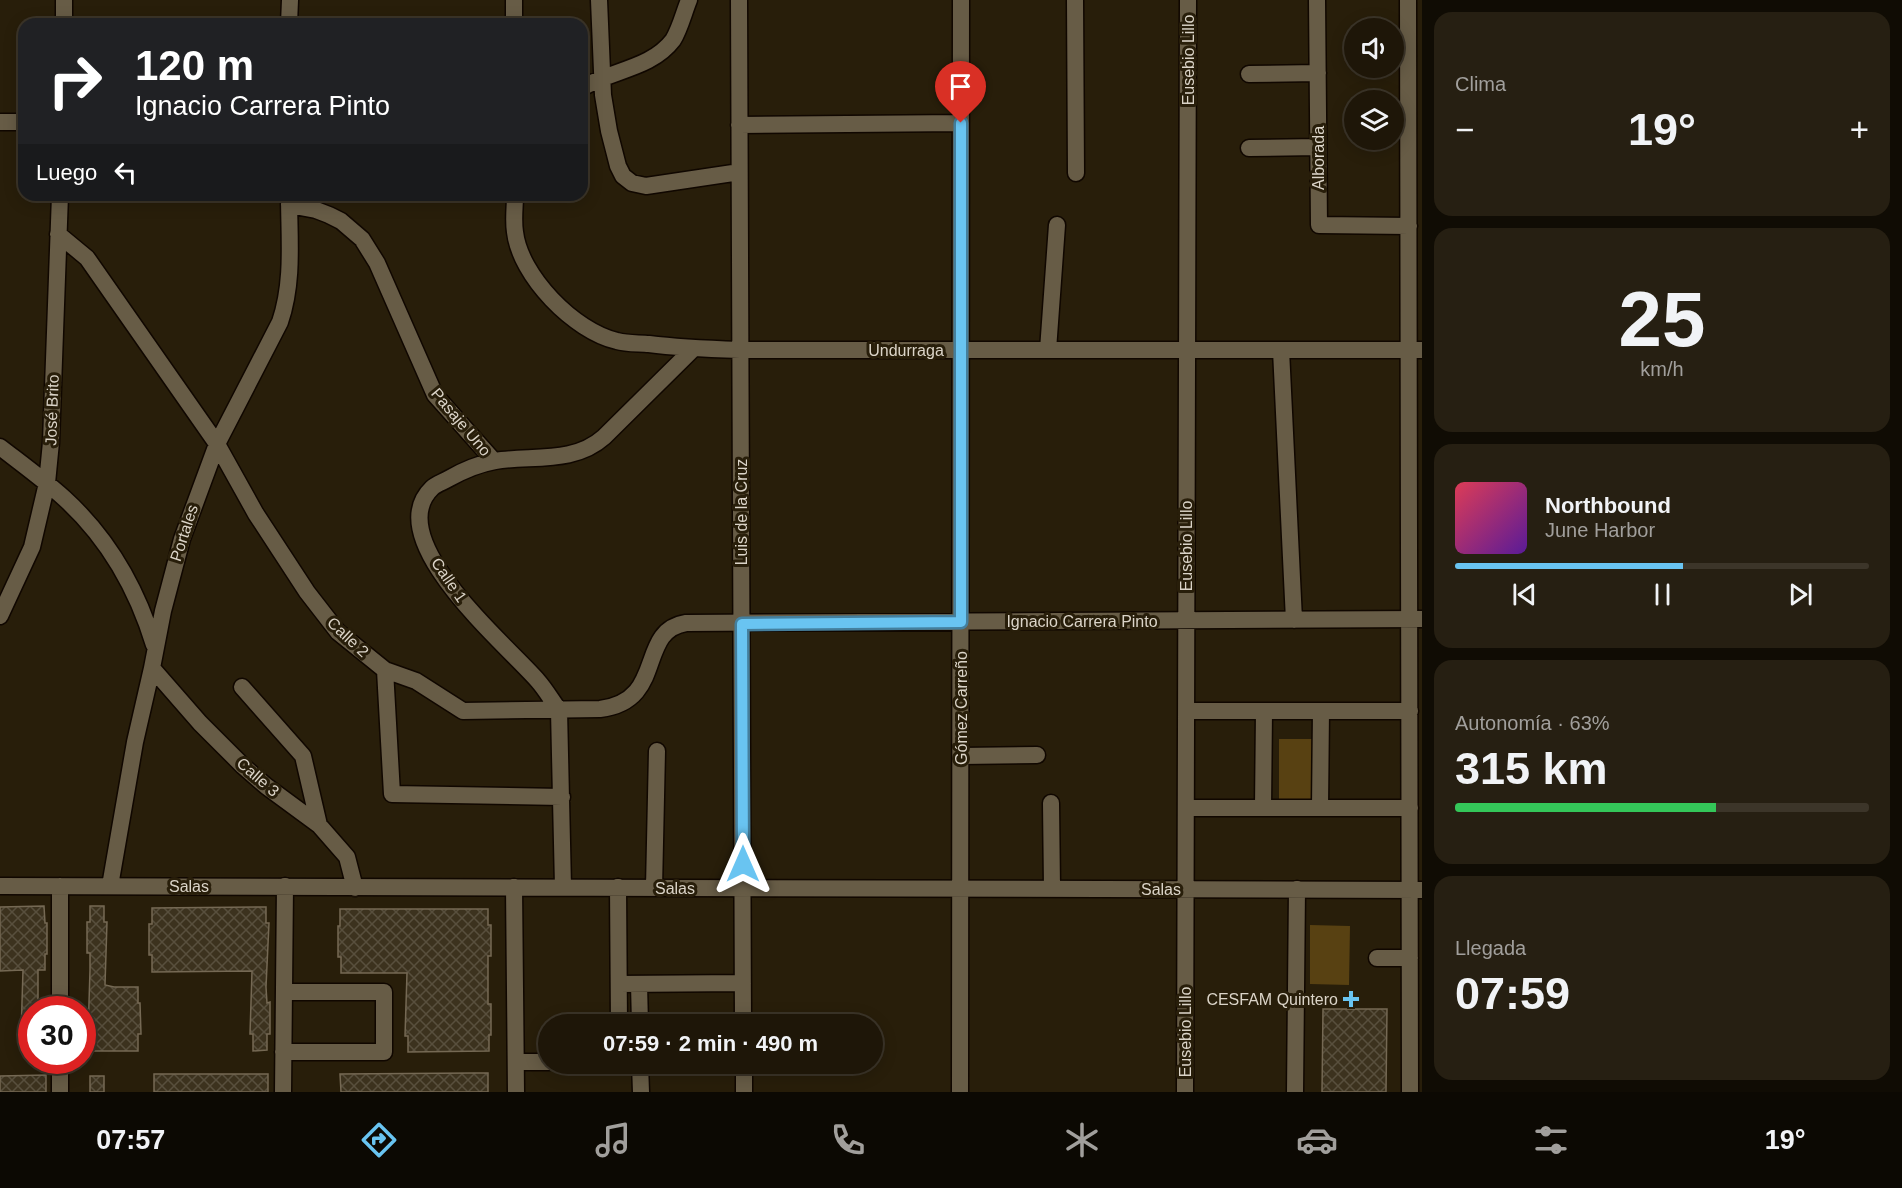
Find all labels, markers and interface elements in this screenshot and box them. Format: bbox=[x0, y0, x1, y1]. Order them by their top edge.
street label: Eusebio Lillo bbox=[1180, 15, 1197, 105]
map controls bbox=[1344, 18, 1404, 150]
button: sound bbox=[1344, 18, 1404, 78]
icon: right bbox=[36, 42, 114, 120]
text: 120 m bbox=[135, 42, 254, 89]
pin bbox=[935, 61, 986, 123]
icon: arrive bbox=[944, 70, 977, 103]
text: Clima bbox=[1455, 73, 1506, 95]
button: layers bbox=[1344, 90, 1404, 150]
text: Ignacio Carrera Pinto bbox=[135, 91, 390, 121]
text: 19° bbox=[1628, 104, 1696, 155]
text: − bbox=[1455, 111, 1474, 148]
text: + bbox=[1850, 111, 1869, 148]
street label: Alborada bbox=[1310, 126, 1327, 190]
icon: left bbox=[109, 156, 142, 189]
text: Luego bbox=[36, 160, 97, 185]
text: 25 bbox=[1619, 275, 1705, 363]
street label: Undurraga bbox=[868, 342, 944, 359]
text: km/h bbox=[1640, 358, 1684, 380]
street label: José Brito bbox=[42, 374, 62, 446]
street label: Pasaje Uno bbox=[428, 385, 494, 459]
street label: Luis de la Cruz bbox=[733, 459, 750, 565]
text: Northbound bbox=[1545, 493, 1671, 518]
street label: Eusebio Lillo bbox=[1178, 501, 1195, 591]
street label: Portales bbox=[167, 502, 201, 564]
text: June Harbor bbox=[1545, 519, 1655, 541]
street label: Calle 1 bbox=[428, 555, 470, 605]
icon: previous bbox=[1508, 578, 1541, 611]
icon: pause bbox=[1646, 578, 1679, 611]
icon: next bbox=[1784, 578, 1817, 611]
street label: Ignacio Carrera Pinto bbox=[1006, 613, 1158, 630]
street label: Calle 2 bbox=[324, 614, 372, 660]
street label: Gómez Carreño bbox=[953, 651, 970, 765]
text: Autonomía · 63% bbox=[1455, 712, 1610, 734]
text: 315 km bbox=[1455, 743, 1608, 794]
street label: Calle 3 bbox=[234, 754, 282, 800]
position arrow bbox=[711, 832, 775, 896]
street label: Salas bbox=[169, 878, 209, 895]
street label: Salas bbox=[655, 880, 695, 897]
street label: Salas bbox=[1141, 881, 1181, 898]
text: Llegada bbox=[1455, 937, 1526, 959]
text: 07:59 bbox=[1455, 968, 1570, 1019]
street label: Eusebio Lillo bbox=[1177, 987, 1194, 1077]
marker: CESFAM Quintero bbox=[1342, 990, 1360, 1008]
place label: CESFAM Quintero bbox=[1206, 991, 1338, 1008]
speed limit sign: 30 bbox=[18, 996, 96, 1074]
text: 07:59 · 2 min · 490 m bbox=[603, 1031, 818, 1056]
icon: directions bbox=[358, 1119, 400, 1161]
icon: music bbox=[592, 1119, 634, 1161]
icon: phone bbox=[827, 1119, 869, 1161]
icon: climate bbox=[1061, 1119, 1103, 1161]
icon: car bbox=[1296, 1119, 1338, 1161]
icon: filters bbox=[1530, 1119, 1572, 1161]
text: 07:57 bbox=[96, 1125, 165, 1155]
text: 19° bbox=[1765, 1125, 1806, 1155]

